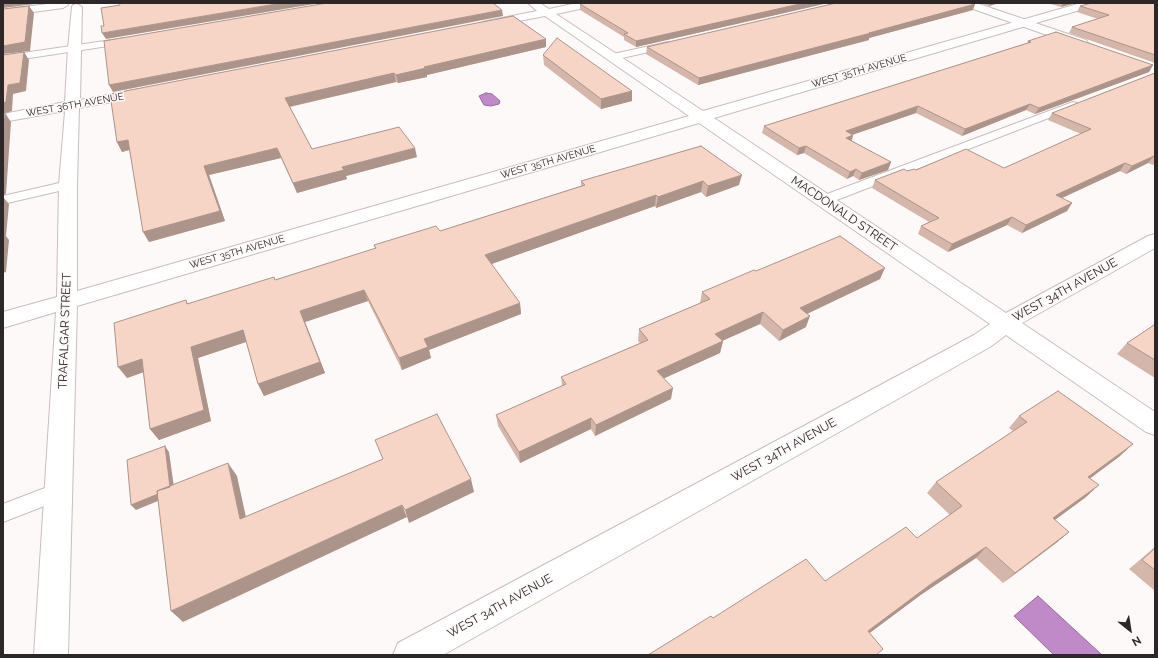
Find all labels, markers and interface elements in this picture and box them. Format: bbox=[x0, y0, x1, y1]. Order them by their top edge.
street label: WEST 35TH AVENUE bbox=[810, 52, 908, 90]
street label: WEST 36TH AVENUE bbox=[25, 90, 125, 120]
street label: WEST 35TH AVENUE bbox=[499, 143, 597, 181]
street label: MACDONALD STREET bbox=[788, 173, 900, 255]
street label: WEST 35TH AVENUE bbox=[188, 233, 286, 271]
street label: WEST 34TH AVENUE bbox=[1010, 255, 1120, 325]
street label: TRAFALGAR STREET bbox=[56, 273, 74, 389]
street label: WEST 34TH AVENUE bbox=[729, 415, 839, 485]
street label: WEST 34TH AVENUE bbox=[445, 571, 555, 641]
north arrow bbox=[1110, 610, 1150, 650]
text: N bbox=[1129, 633, 1143, 649]

